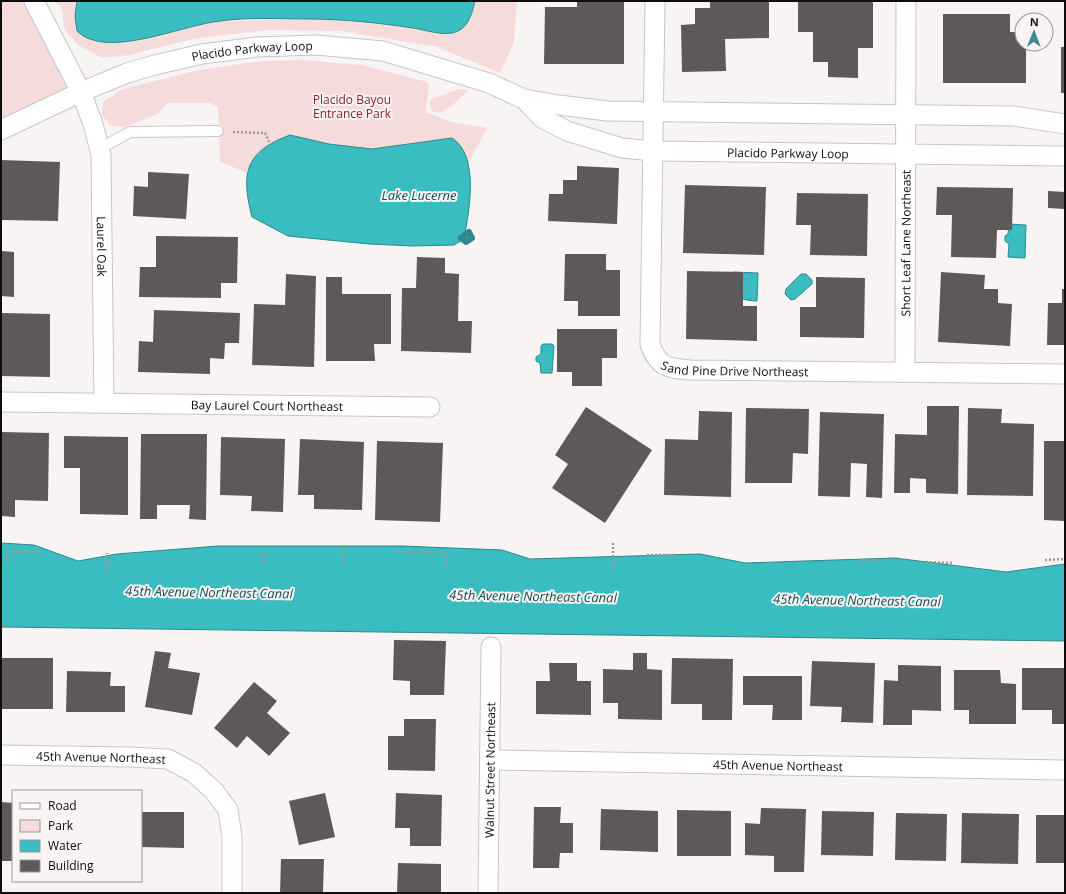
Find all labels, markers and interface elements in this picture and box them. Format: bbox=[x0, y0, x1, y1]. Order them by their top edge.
north arrow bbox=[1014, 12, 1054, 52]
text: N bbox=[1030, 14, 1039, 29]
street label: Placido Parkway Loop bbox=[190, 37, 313, 65]
park label: Placido Bayou Entrance Park bbox=[313, 91, 392, 122]
street label: Placido Parkway Loop bbox=[727, 143, 849, 162]
street label: Short Leaf Lane Northeast bbox=[897, 170, 914, 316]
water label: Lake Lucerne bbox=[382, 186, 457, 204]
street label: Laurel Oak bbox=[93, 216, 111, 277]
street label: Sand Pine Drive Northeast bbox=[658, 356, 809, 380]
street label: Bay Laurel Court Northeast bbox=[191, 396, 343, 414]
water label: 45th Avenue Northeast Canal bbox=[125, 582, 294, 602]
water label: 45th Avenue Northeast Canal bbox=[449, 586, 618, 606]
water label: 45th Avenue Northeast Canal bbox=[773, 590, 942, 610]
street label: Walnut Street Northeast bbox=[480, 702, 499, 838]
street label: 45th Avenue Northeast bbox=[36, 747, 166, 767]
street label: 45th Avenue Northeast bbox=[713, 755, 843, 775]
legend bbox=[12, 790, 142, 882]
text: Road bbox=[48, 797, 77, 814]
text: Park bbox=[48, 817, 74, 834]
text: Water bbox=[48, 837, 82, 854]
text: Building bbox=[48, 857, 94, 874]

